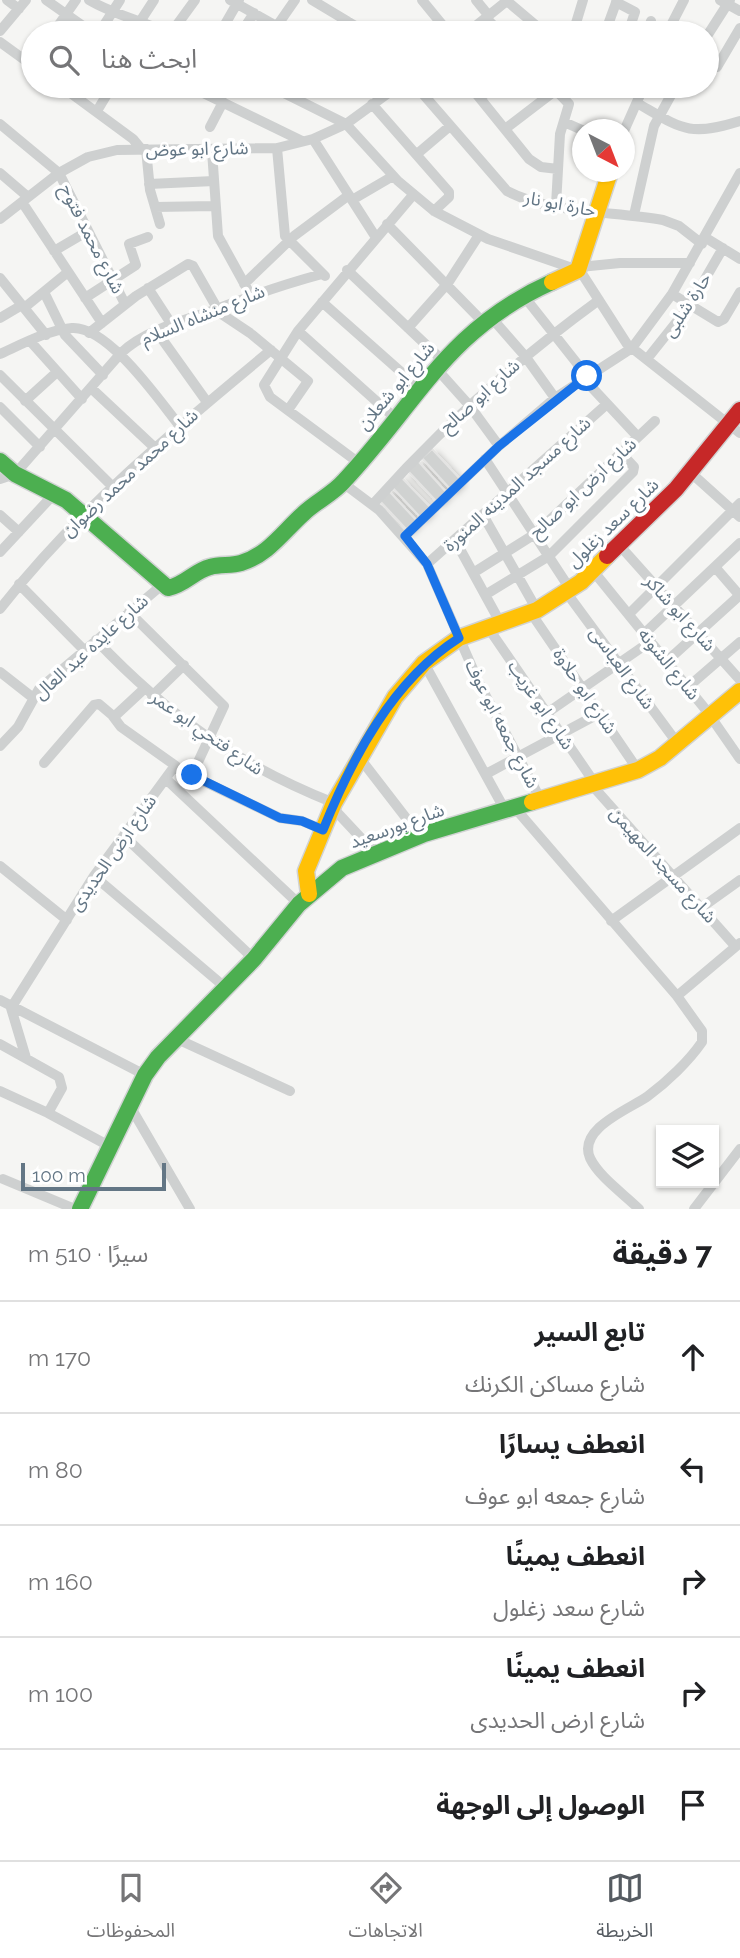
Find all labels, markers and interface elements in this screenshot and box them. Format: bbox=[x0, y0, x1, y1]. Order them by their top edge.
search box bbox=[21, 21, 719, 98]
icon: search bbox=[45, 41, 83, 79]
text: ابحث هنا bbox=[101, 44, 197, 74]
north arrow bbox=[572, 119, 635, 182]
street label: شارع ابو عوض bbox=[145, 137, 249, 164]
street label: شارع محمد فتوح bbox=[52, 181, 129, 299]
street label: حارة ابو نار bbox=[521, 186, 598, 222]
street label: حارة شلبى bbox=[658, 269, 716, 341]
street label: شارع منشاه السلام bbox=[138, 280, 269, 353]
street label: شارع ابو شعلان bbox=[353, 337, 442, 437]
street label: شارع ابو صالح bbox=[436, 354, 526, 440]
route start bbox=[571, 360, 602, 391]
street label: شارع محمد محمد رضوان bbox=[57, 404, 205, 544]
street label: شارع مسجد المدينه المنورة bbox=[439, 412, 597, 558]
street label: شارع ارض ابو صالح bbox=[525, 433, 643, 545]
street label: شارع سعد زغلول bbox=[563, 474, 666, 574]
street label: شارع ابو شاكر bbox=[637, 569, 720, 658]
street label: شارع عايده عبد العال bbox=[29, 590, 155, 706]
street label: شارع العباسى bbox=[582, 622, 659, 715]
street label: شارع الشونه bbox=[631, 624, 705, 706]
street label: شارع ابو حلاوة bbox=[546, 644, 622, 740]
street label: شارع جمعه ابو عوف bbox=[458, 656, 544, 793]
street label: شارع ابو غريب bbox=[501, 656, 579, 755]
street label: شارع فتحي ابو عمر bbox=[144, 685, 268, 782]
route end bbox=[176, 759, 207, 790]
street label: شارع ارض الحديدى bbox=[65, 791, 164, 917]
street label: شارع بورسعيد bbox=[347, 799, 448, 856]
street label: شارع مسجد المهيمن bbox=[603, 802, 721, 930]
map controls bbox=[656, 1125, 719, 1188]
button: layers bbox=[656, 1125, 719, 1188]
scale bar bbox=[21, 1160, 166, 1192]
text: 100 m bbox=[32, 1164, 86, 1186]
text: 7 دقيقة bbox=[612, 1236, 712, 1271]
text: سيرًا · 510 m bbox=[28, 1240, 148, 1267]
text: تابع السير bbox=[534, 1317, 645, 1347]
icon: ahead bbox=[674, 1338, 712, 1376]
text: 170 m bbox=[28, 1344, 91, 1371]
text: شارع مساكن الكرنك bbox=[465, 1370, 645, 1397]
text: انعطف يسارًا bbox=[499, 1429, 645, 1459]
icon: left bbox=[674, 1450, 712, 1488]
text: 80 m bbox=[28, 1456, 83, 1483]
text: شارع جمعه ابو عوف bbox=[465, 1482, 645, 1509]
text: انعطف يمينًا bbox=[506, 1541, 645, 1571]
icon: right bbox=[674, 1562, 712, 1600]
text: 160 m bbox=[28, 1568, 93, 1595]
text: شارع سعد زغلول bbox=[493, 1594, 645, 1621]
text: انعطف يمينًا bbox=[506, 1653, 645, 1683]
icon: right bbox=[674, 1674, 712, 1712]
text: 100 m bbox=[28, 1680, 93, 1707]
text: شارع ارض الحديدى bbox=[470, 1706, 645, 1733]
icon: arrive bbox=[674, 1786, 712, 1824]
text: الوصول إلى الوجهة bbox=[436, 1790, 645, 1820]
tab: المحفوظات bbox=[87, 1869, 175, 1951]
tab: الاتجاهات bbox=[349, 1869, 423, 1951]
tab: الخريطة bbox=[596, 1869, 653, 1951]

